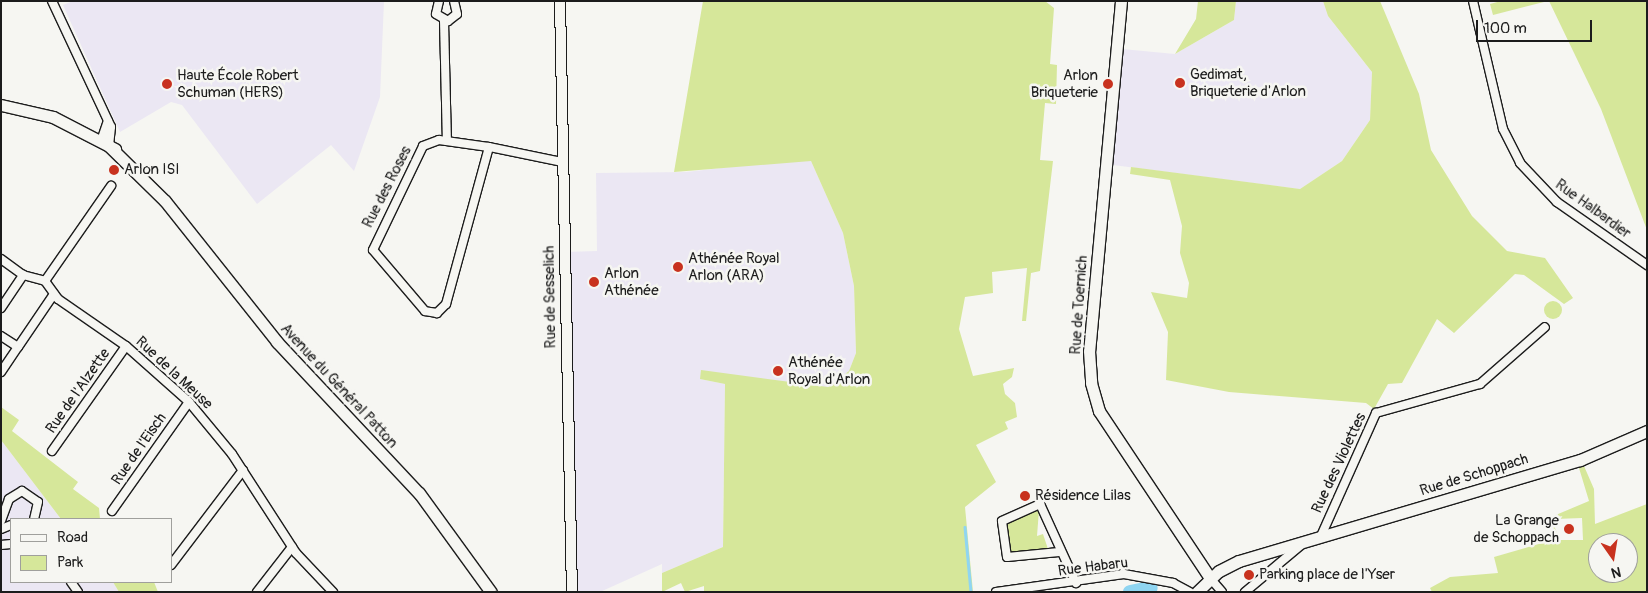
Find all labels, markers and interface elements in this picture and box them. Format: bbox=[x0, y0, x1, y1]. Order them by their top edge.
scale bar bbox=[1478, 10, 1594, 42]
text: 100 m bbox=[1484, 19, 1527, 38]
place label: Gedimat, Briqueterie d'Arlon bbox=[1190, 65, 1306, 100]
place label: Haute École Robert Schuman (HERS) bbox=[177, 66, 299, 101]
place label: Arlon Briqueterie bbox=[1031, 66, 1098, 101]
marker: Gedimat, Briqueterie d'Arlon bbox=[1174, 77, 1186, 89]
marker: Haute École Robert Schuman (HERS) bbox=[161, 78, 173, 90]
marker: Arlon Briqueterie bbox=[1102, 78, 1114, 90]
street label: Rue des Roses bbox=[359, 143, 415, 231]
place label: Arlon ISI bbox=[124, 161, 180, 179]
marker: Arlon ISI bbox=[108, 164, 120, 176]
street label: Rue Halbardier bbox=[1552, 176, 1634, 242]
street label: Rue de Sesselich bbox=[540, 245, 560, 349]
place label: Athénée Royal Arlon (ARA) bbox=[688, 249, 780, 284]
street label: Rue de Toernich bbox=[1067, 255, 1091, 355]
marker: Athénée Royal Arlon (ARA) bbox=[672, 261, 684, 273]
place label: Arlon Athénée bbox=[604, 264, 659, 299]
marker: Arlon Athénée bbox=[588, 276, 600, 288]
street label: Avenue du Général Patton bbox=[277, 320, 401, 452]
street label: Rue de la Meuse bbox=[132, 333, 216, 413]
street label: Rue de l'Alzette bbox=[42, 345, 114, 437]
place label: Athénée Royal d'Arlon bbox=[788, 353, 870, 388]
marker: Athénée Royal d'Arlon bbox=[772, 365, 784, 377]
street label: Rue de l'Eisch bbox=[108, 410, 170, 488]
street label: Rue des Violettes bbox=[1308, 410, 1370, 516]
street label: Rue de Schoppach bbox=[1418, 450, 1530, 500]
place label: Résidence Lilas bbox=[1035, 487, 1131, 505]
marker: Résidence Lilas bbox=[1019, 490, 1031, 502]
place label: La Grange de Schoppach bbox=[1473, 511, 1559, 546]
legend bbox=[10, 518, 172, 583]
marker: La Grange de Schoppach bbox=[1563, 523, 1575, 535]
text: Road bbox=[57, 528, 88, 547]
north arrow bbox=[1588, 533, 1638, 583]
text: Park bbox=[57, 553, 83, 572]
street label: Rue Habaru bbox=[1057, 554, 1129, 580]
text: N bbox=[1610, 563, 1623, 581]
place label: Parking place de l'Yser bbox=[1259, 566, 1395, 584]
marker: Parking place de l'Yser bbox=[1243, 569, 1255, 581]

